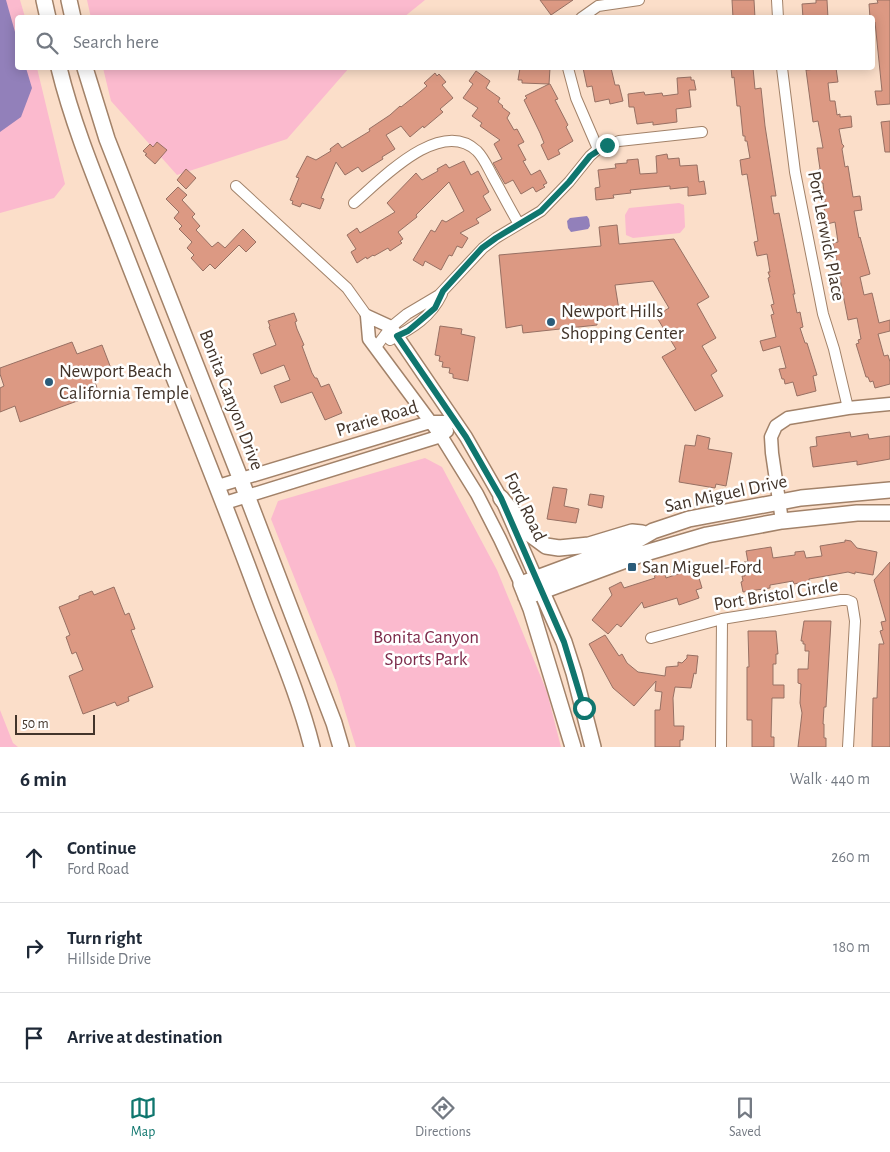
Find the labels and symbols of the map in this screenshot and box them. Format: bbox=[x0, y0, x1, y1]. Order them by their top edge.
route end bbox=[596, 134, 619, 157]
street label: Port Lerwick Place bbox=[804, 169, 848, 303]
place label: Newport Hills Shopping Center bbox=[561, 302, 684, 343]
marker: Newport Hills Shopping Center bbox=[545, 316, 557, 328]
street label: Bonita Canyon Drive bbox=[195, 327, 267, 473]
place label: Newport Beach California Temple bbox=[59, 362, 189, 403]
marker: Newport Beach California Temple bbox=[43, 376, 55, 388]
street label: Prarie Road bbox=[334, 398, 420, 440]
street label: Ford Road bbox=[500, 470, 550, 544]
street label: San Miguel Drive bbox=[663, 472, 789, 516]
place label: San Miguel-Ford bbox=[642, 558, 762, 577]
marker: San Miguel-Ford bbox=[626, 561, 638, 573]
street label: Port Bristol Circle bbox=[712, 576, 840, 614]
park label: Bonita Canyon Sports Park bbox=[373, 628, 479, 669]
route start bbox=[573, 697, 596, 720]
scale bar bbox=[15, 712, 95, 735]

